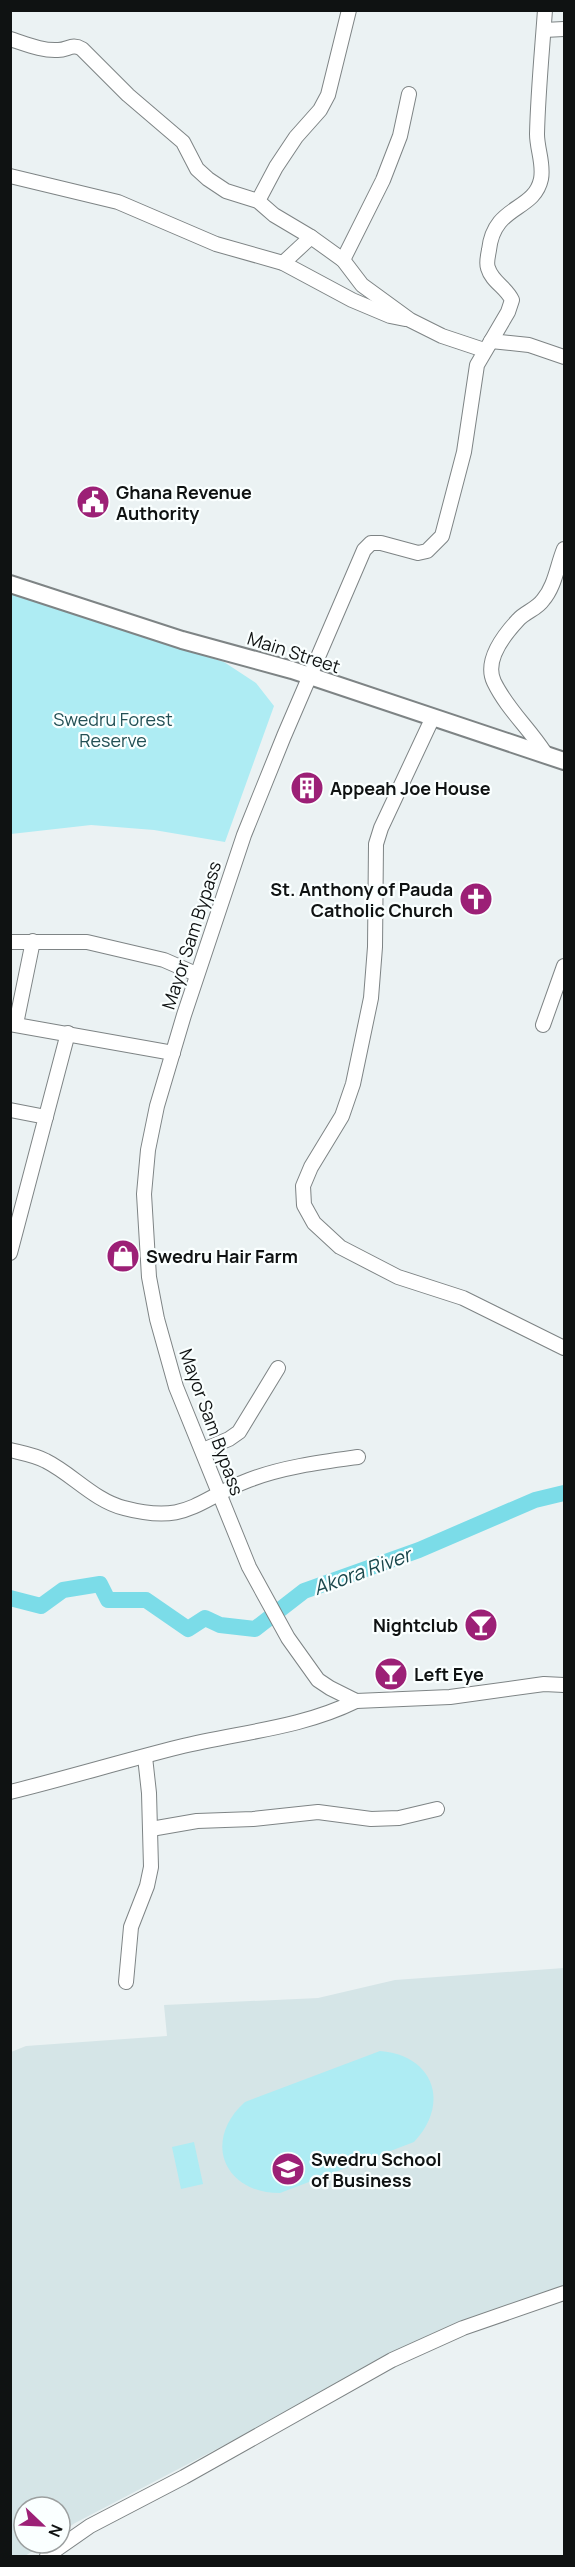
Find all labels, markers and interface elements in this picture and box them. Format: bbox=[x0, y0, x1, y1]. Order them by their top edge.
place label: Ghana Revenue Authority bbox=[116, 480, 252, 525]
public building icon: Ghana Revenue Authority bbox=[75, 484, 111, 520]
street label: Main Street bbox=[244, 626, 344, 678]
park label: Swedru Forest Reserve bbox=[53, 707, 173, 752]
building icon: Appeah Joe House bbox=[289, 770, 325, 806]
place label: Appeah Joe House bbox=[330, 776, 491, 800]
street label: Mayor Sam Bypass bbox=[156, 858, 226, 1012]
place label: St. Anthony of Pauda Catholic Church bbox=[270, 877, 453, 922]
church icon: St. Anthony of Pauda Catholic Church bbox=[458, 881, 494, 917]
shop icon: Swedru Hair Farm bbox=[105, 1238, 141, 1274]
place label: Swedru Hair Farm bbox=[146, 1244, 298, 1268]
street label: Mayor Sam Bypass bbox=[174, 1345, 250, 1499]
water label: Akora River bbox=[309, 1540, 417, 1601]
bar icon: Nightclub bbox=[463, 1607, 499, 1643]
place label: Nightclub bbox=[373, 1613, 458, 1637]
bar icon: Left Eye bbox=[373, 1656, 409, 1692]
place label: Left Eye bbox=[414, 1662, 484, 1686]
place label: Swedru School of Business bbox=[311, 2147, 442, 2192]
school or university icon: Swedru School of Business bbox=[270, 2151, 306, 2187]
north arrow bbox=[12, 2495, 72, 2555]
text: N bbox=[43, 2521, 68, 2540]

